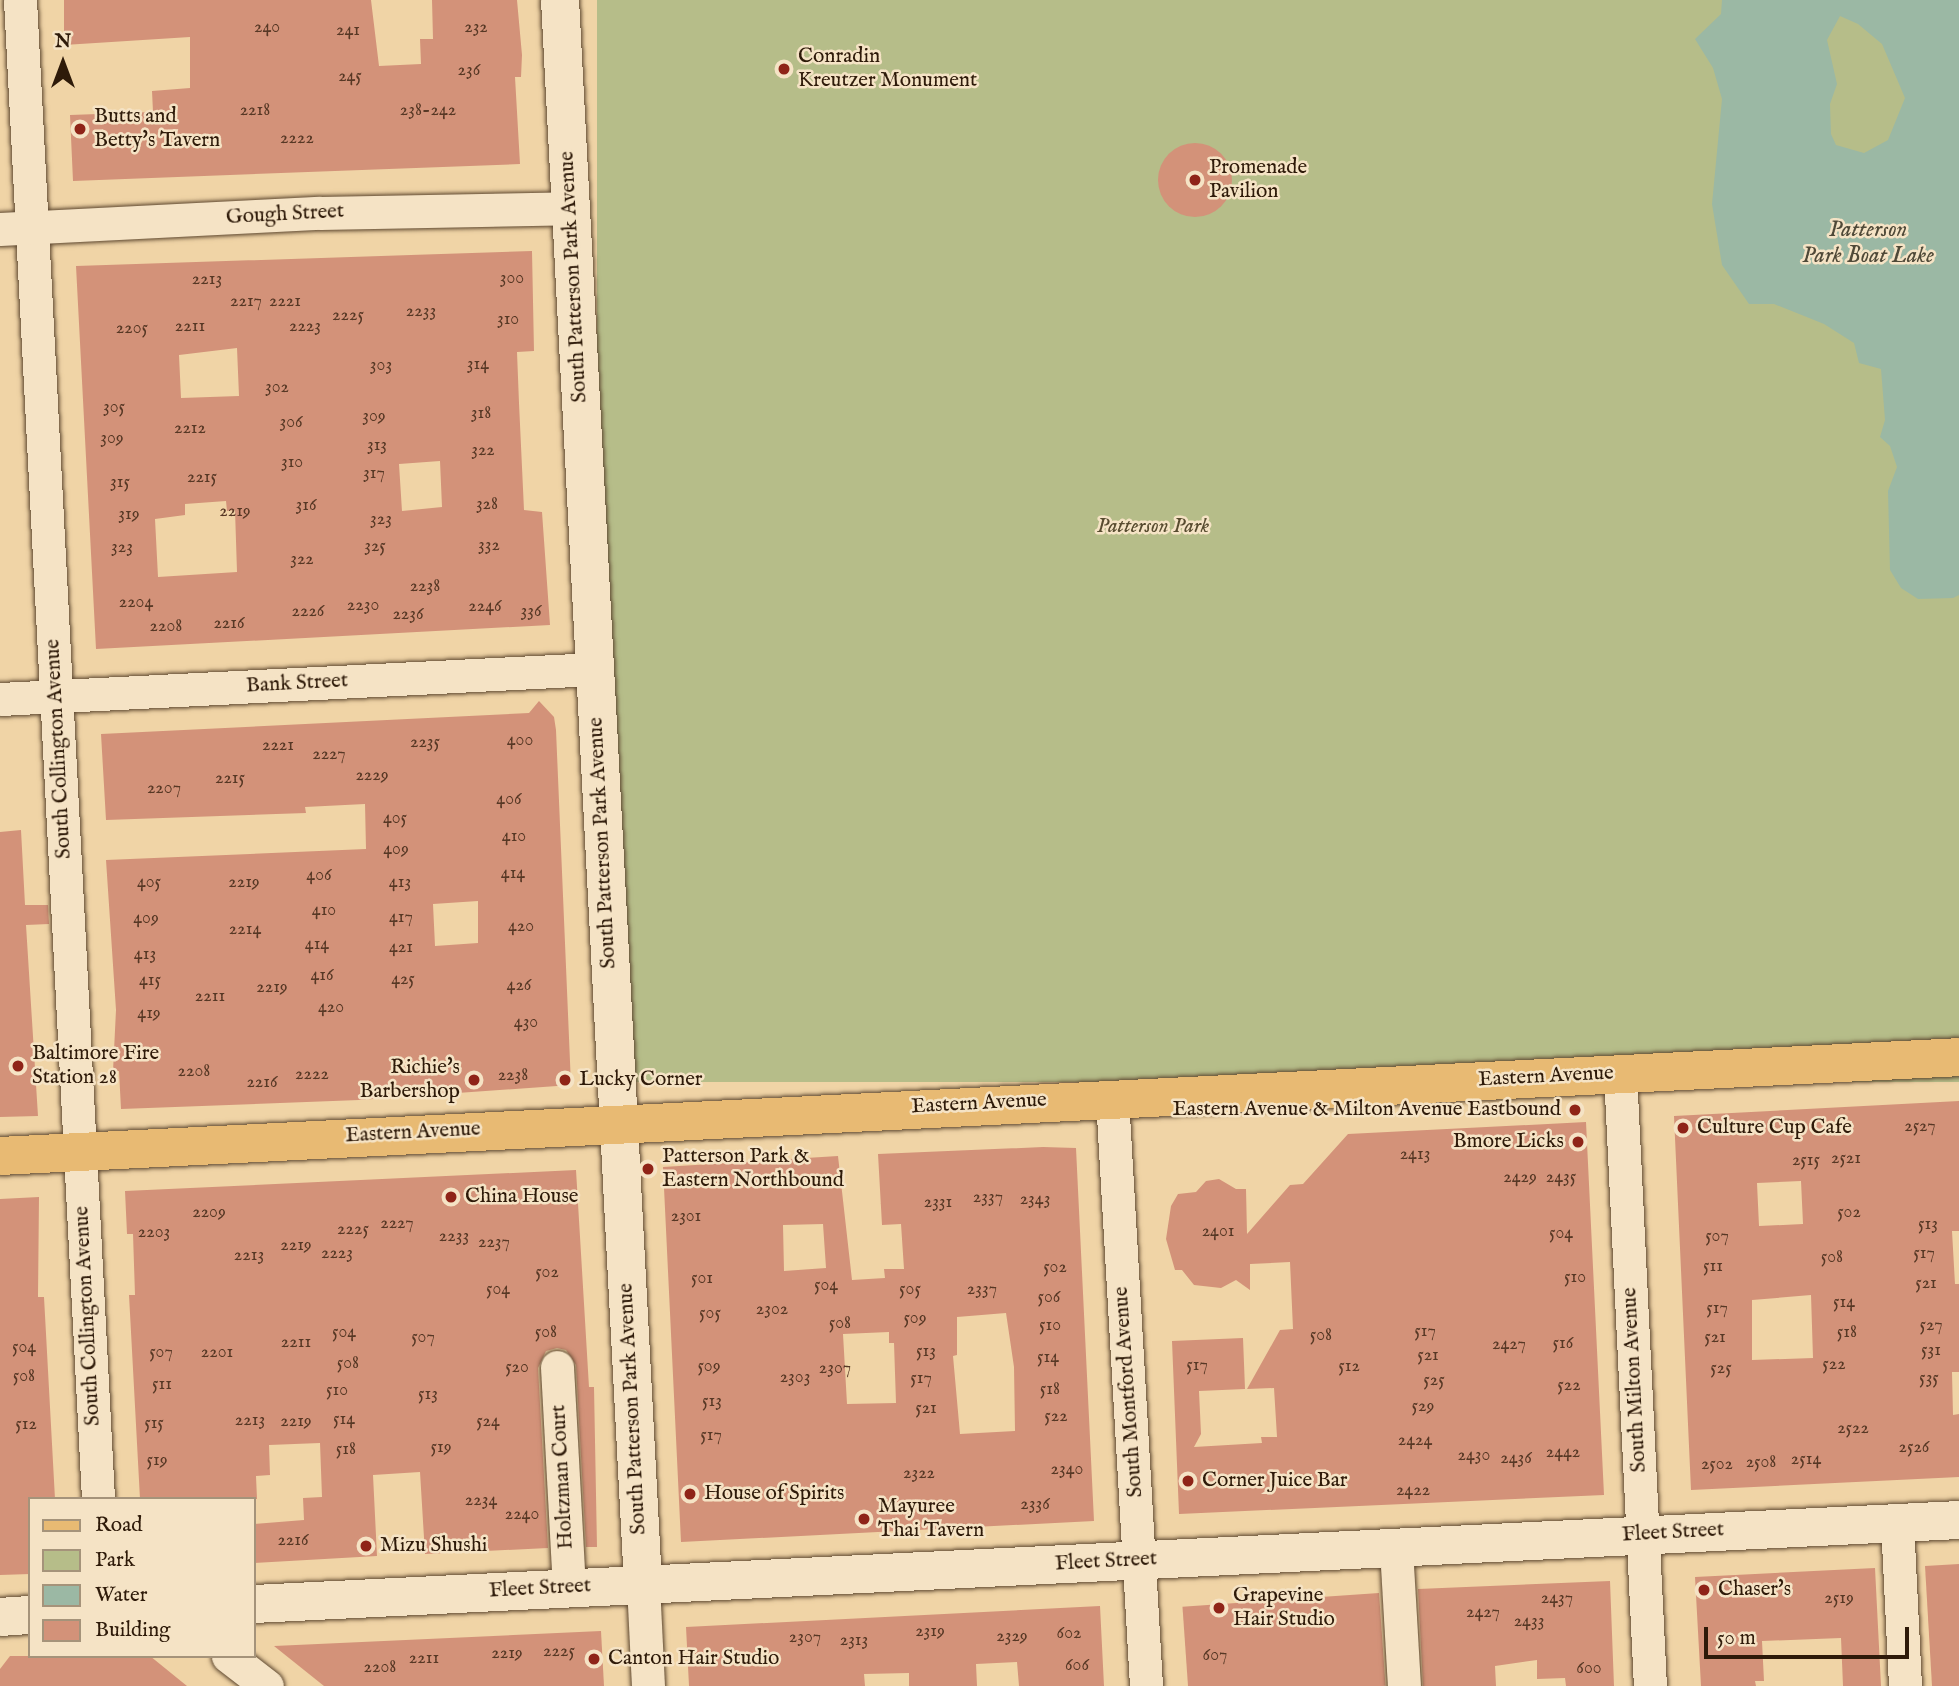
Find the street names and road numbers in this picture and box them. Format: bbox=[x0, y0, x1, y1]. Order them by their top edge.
street label: South Patterson Park Avenue bbox=[555, 151, 593, 403]
street label: Gough Street bbox=[225, 199, 345, 231]
street label: South Collington Avenue bbox=[41, 638, 77, 860]
street label: Bank Street bbox=[245, 669, 349, 699]
street label: South Patterson Park Avenue bbox=[584, 717, 622, 969]
street label: Eastern Avenue bbox=[1478, 1061, 1614, 1093]
street label: Eastern Avenue bbox=[911, 1088, 1047, 1120]
street label: Eastern Avenue bbox=[345, 1117, 481, 1149]
street label: South Collington Avenue bbox=[70, 1205, 106, 1427]
street label: South Patterson Park Avenue bbox=[614, 1283, 652, 1535]
street label: South Montford Avenue bbox=[1109, 1286, 1149, 1498]
street label: South Milton Avenue bbox=[1618, 1287, 1652, 1473]
street label: Holtzman Court bbox=[547, 1404, 579, 1550]
street label: Fleet Street bbox=[1621, 1518, 1725, 1548]
street label: Fleet Street bbox=[1054, 1547, 1158, 1577]
street label: Fleet Street bbox=[488, 1574, 592, 1604]

